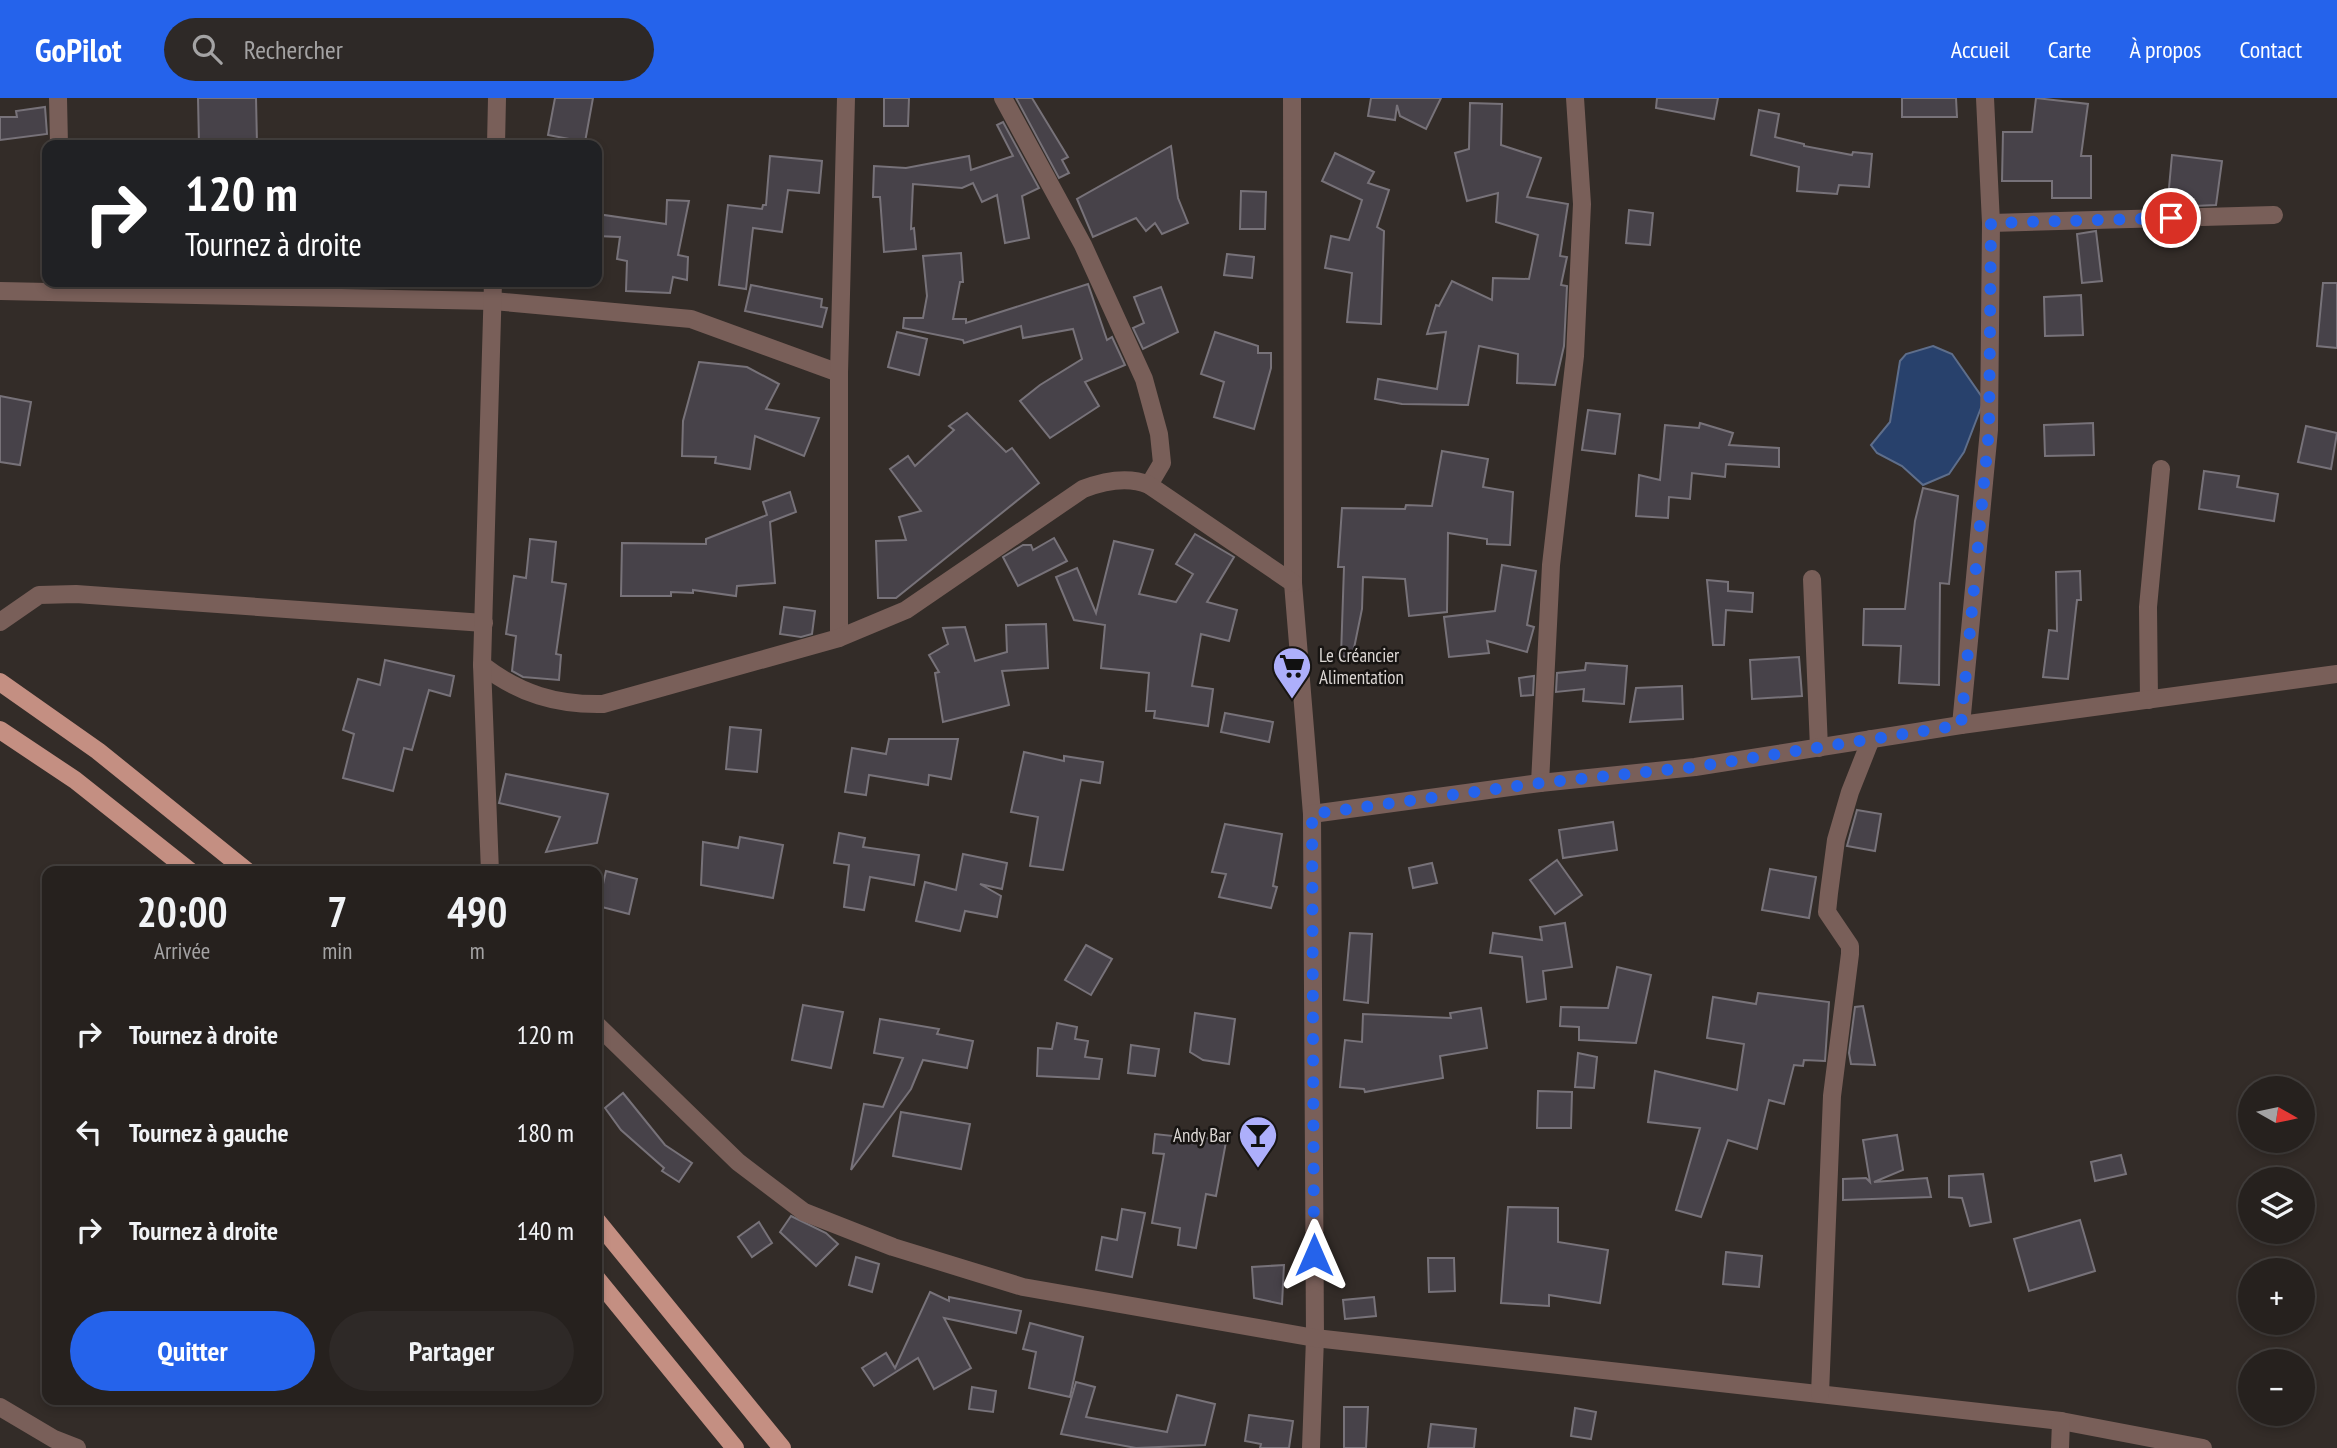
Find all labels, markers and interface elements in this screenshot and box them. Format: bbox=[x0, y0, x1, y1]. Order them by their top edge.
search box bbox=[164, 18, 654, 81]
text: GoPilot bbox=[35, 28, 122, 71]
icon: search bbox=[188, 30, 226, 68]
text: Rechercher bbox=[244, 33, 343, 66]
text: Accueil bbox=[1951, 34, 2010, 65]
text: Carte bbox=[2048, 34, 2091, 65]
text: À propos bbox=[2129, 34, 2201, 65]
text: Contact bbox=[2239, 34, 2302, 65]
text: 120 m bbox=[185, 161, 298, 225]
icon: right bbox=[70, 168, 161, 259]
pin bbox=[2141, 188, 2201, 248]
icon: arrive bbox=[2152, 199, 2190, 237]
text: Tournez à droite bbox=[185, 223, 362, 265]
place label: Le Créancier Alimentation bbox=[1319, 643, 1404, 689]
supermarket icon: Le Créancier Alimentation bbox=[1271, 645, 1313, 700]
text: 20:00 bbox=[137, 884, 228, 939]
text: 7 bbox=[327, 884, 347, 939]
text: 490 bbox=[447, 884, 507, 939]
text: Arrivée bbox=[154, 936, 210, 965]
text: min bbox=[322, 936, 352, 965]
text: m bbox=[470, 936, 485, 965]
icon: right bbox=[70, 1015, 108, 1053]
text: Tournez à droite bbox=[129, 1018, 278, 1051]
text: 120 m bbox=[516, 1018, 574, 1051]
north arrow bbox=[2238, 1076, 2315, 1153]
map controls bbox=[2238, 1076, 2315, 1426]
icon: left bbox=[70, 1113, 108, 1151]
bar icon: Andy Bar bbox=[1237, 1114, 1279, 1169]
text: Tournez à gauche bbox=[129, 1116, 289, 1149]
text: 180 m bbox=[516, 1116, 574, 1149]
place label: Andy Bar bbox=[1173, 1123, 1232, 1147]
button: layers bbox=[2238, 1167, 2315, 1244]
icon: right bbox=[70, 1211, 108, 1249]
text: Tournez à droite bbox=[129, 1214, 278, 1247]
text: 140 m bbox=[516, 1214, 574, 1247]
position arrow bbox=[1277, 1218, 1351, 1292]
button: + bbox=[2238, 1258, 2315, 1335]
button: Quitter bbox=[70, 1311, 315, 1391]
button: Partager bbox=[329, 1311, 574, 1391]
button: − bbox=[2238, 1349, 2315, 1426]

